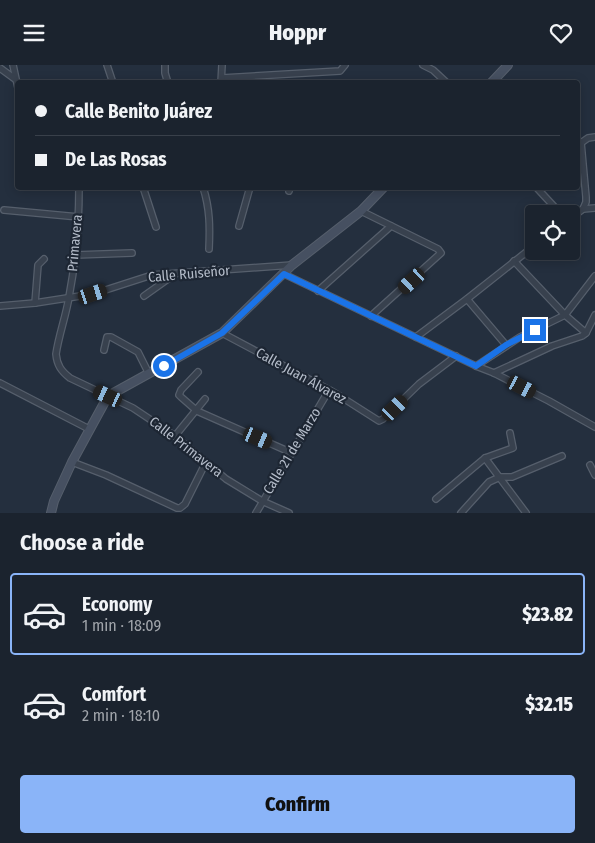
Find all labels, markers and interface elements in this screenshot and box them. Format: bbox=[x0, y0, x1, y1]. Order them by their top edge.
icon: menu bbox=[20, 19, 48, 47]
text: Hoppr bbox=[269, 19, 326, 46]
icon: heart bbox=[547, 19, 575, 47]
text: Calle Benito Juárez bbox=[65, 100, 212, 123]
text: De Las Rosas bbox=[65, 148, 167, 171]
map controls bbox=[525, 205, 580, 260]
button: locate bbox=[525, 205, 580, 260]
street label: Primavera bbox=[64, 214, 86, 272]
street label: Calle Ruiseñor bbox=[147, 262, 231, 286]
car bbox=[395, 265, 428, 297]
car bbox=[76, 282, 109, 306]
route end bbox=[524, 319, 546, 341]
street label: Calle Juan Álvarez bbox=[253, 343, 350, 408]
route start bbox=[153, 355, 175, 377]
car bbox=[505, 374, 538, 400]
car bbox=[91, 383, 124, 409]
car bbox=[378, 392, 411, 424]
street label: Calle 21 de Marzo bbox=[260, 405, 324, 497]
street label: Calle Primavera bbox=[146, 413, 226, 481]
car bbox=[241, 425, 274, 451]
text: Choose a ride bbox=[20, 529, 144, 556]
icon: car bbox=[22, 592, 67, 637]
text: Economy bbox=[82, 593, 152, 616]
text: $23.82 bbox=[522, 603, 573, 626]
text: 1 min · 18:09 bbox=[82, 616, 161, 635]
icon: car bbox=[22, 682, 67, 727]
text: Comfort bbox=[82, 683, 146, 706]
text: $32.15 bbox=[525, 693, 573, 716]
text: 2 min · 18:10 bbox=[82, 706, 160, 725]
button: Confirm bbox=[20, 775, 575, 833]

